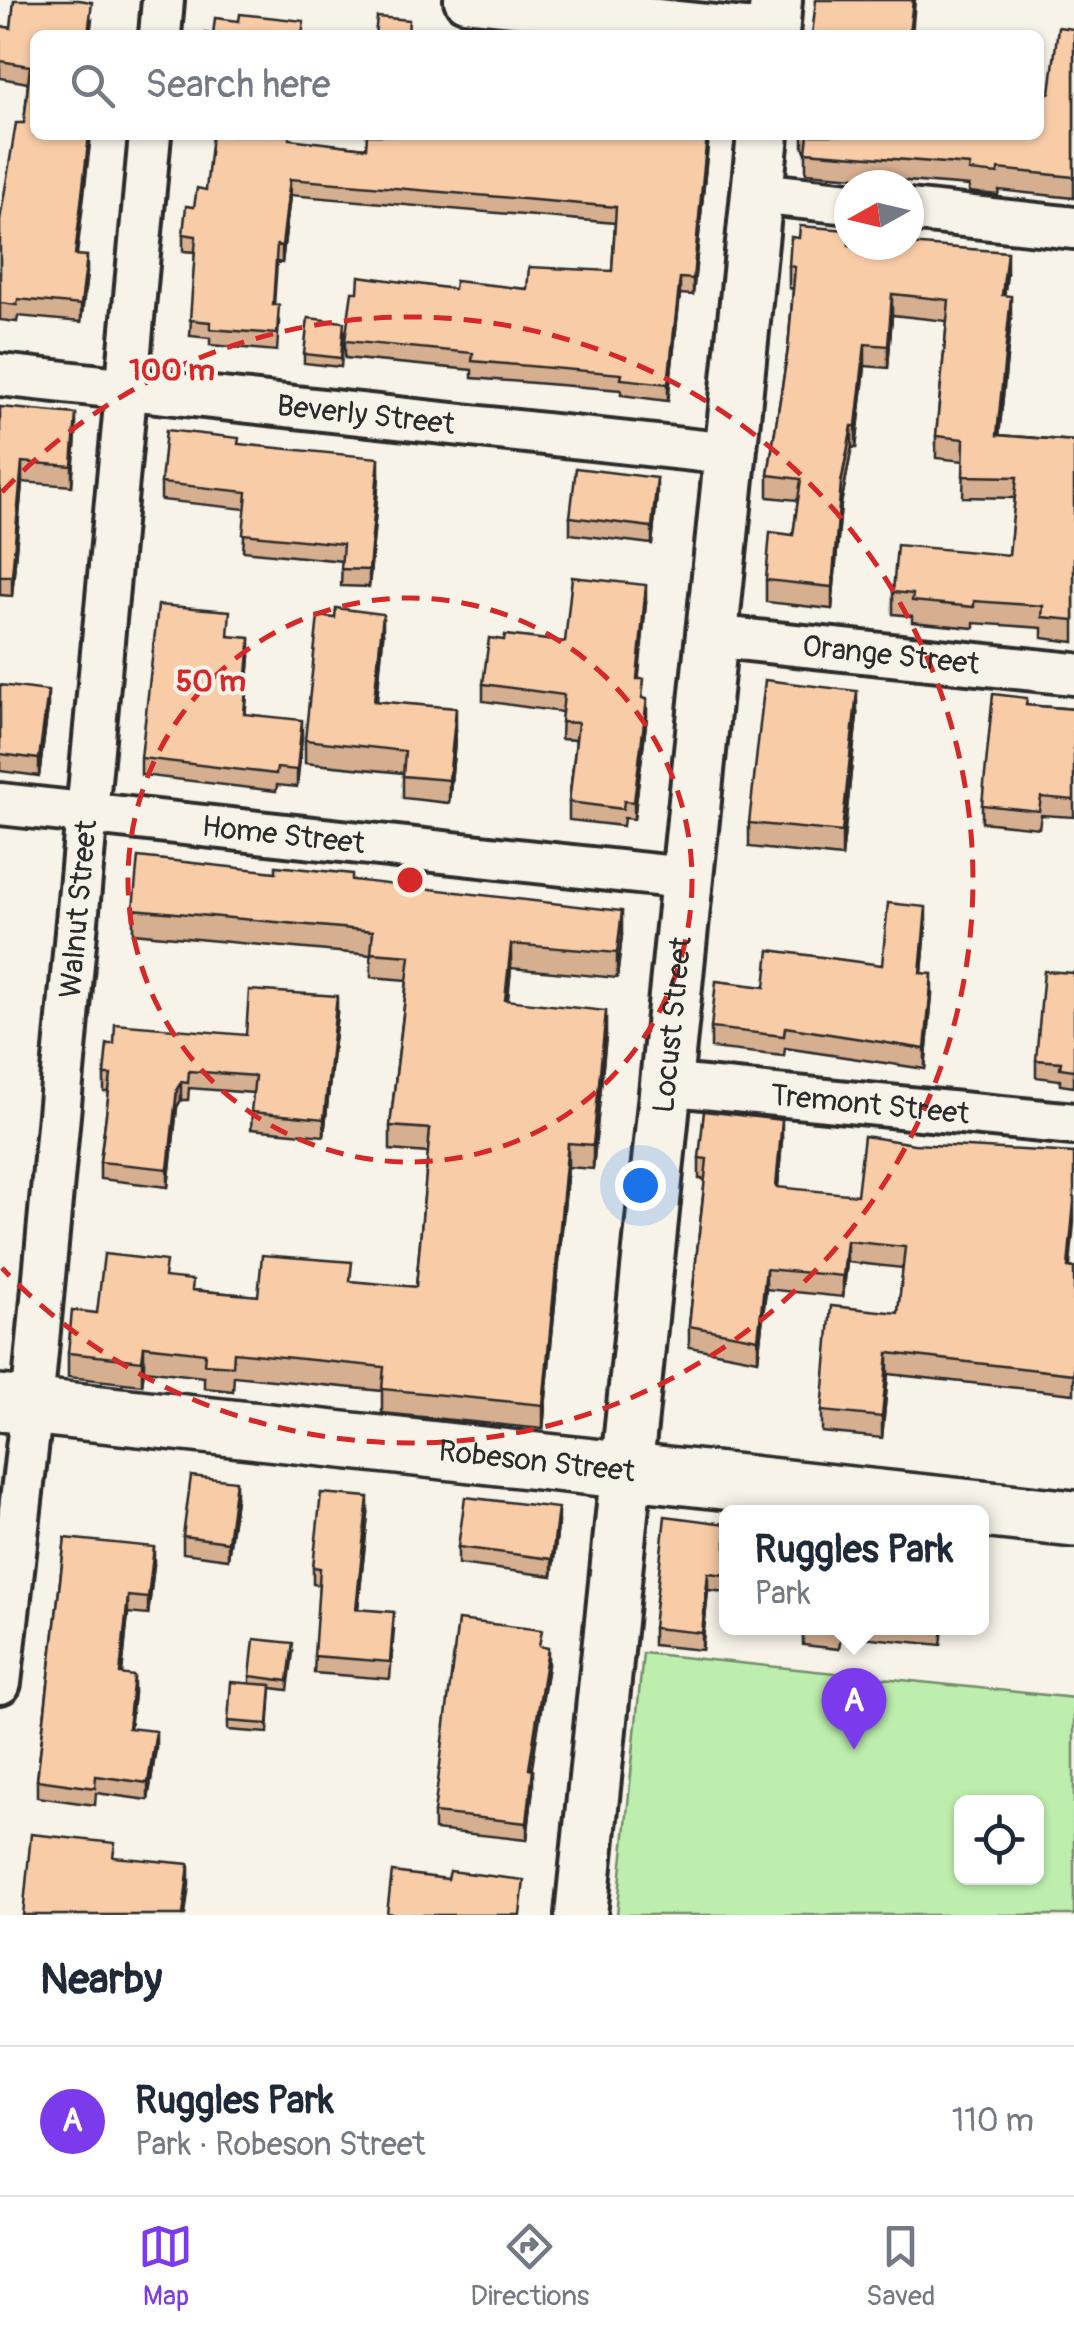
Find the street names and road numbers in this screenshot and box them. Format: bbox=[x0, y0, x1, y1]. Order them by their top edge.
street label: Beverly Street bbox=[275, 387, 458, 443]
street label: Orange Street bbox=[801, 627, 982, 683]
street label: Home Street bbox=[200, 807, 368, 862]
street label: Walnut Street bbox=[51, 817, 105, 1000]
street label: Locust Street bbox=[645, 934, 700, 1114]
street label: Tremont Street bbox=[769, 1076, 972, 1132]
street label: Robeson Street bbox=[437, 1432, 638, 1490]

